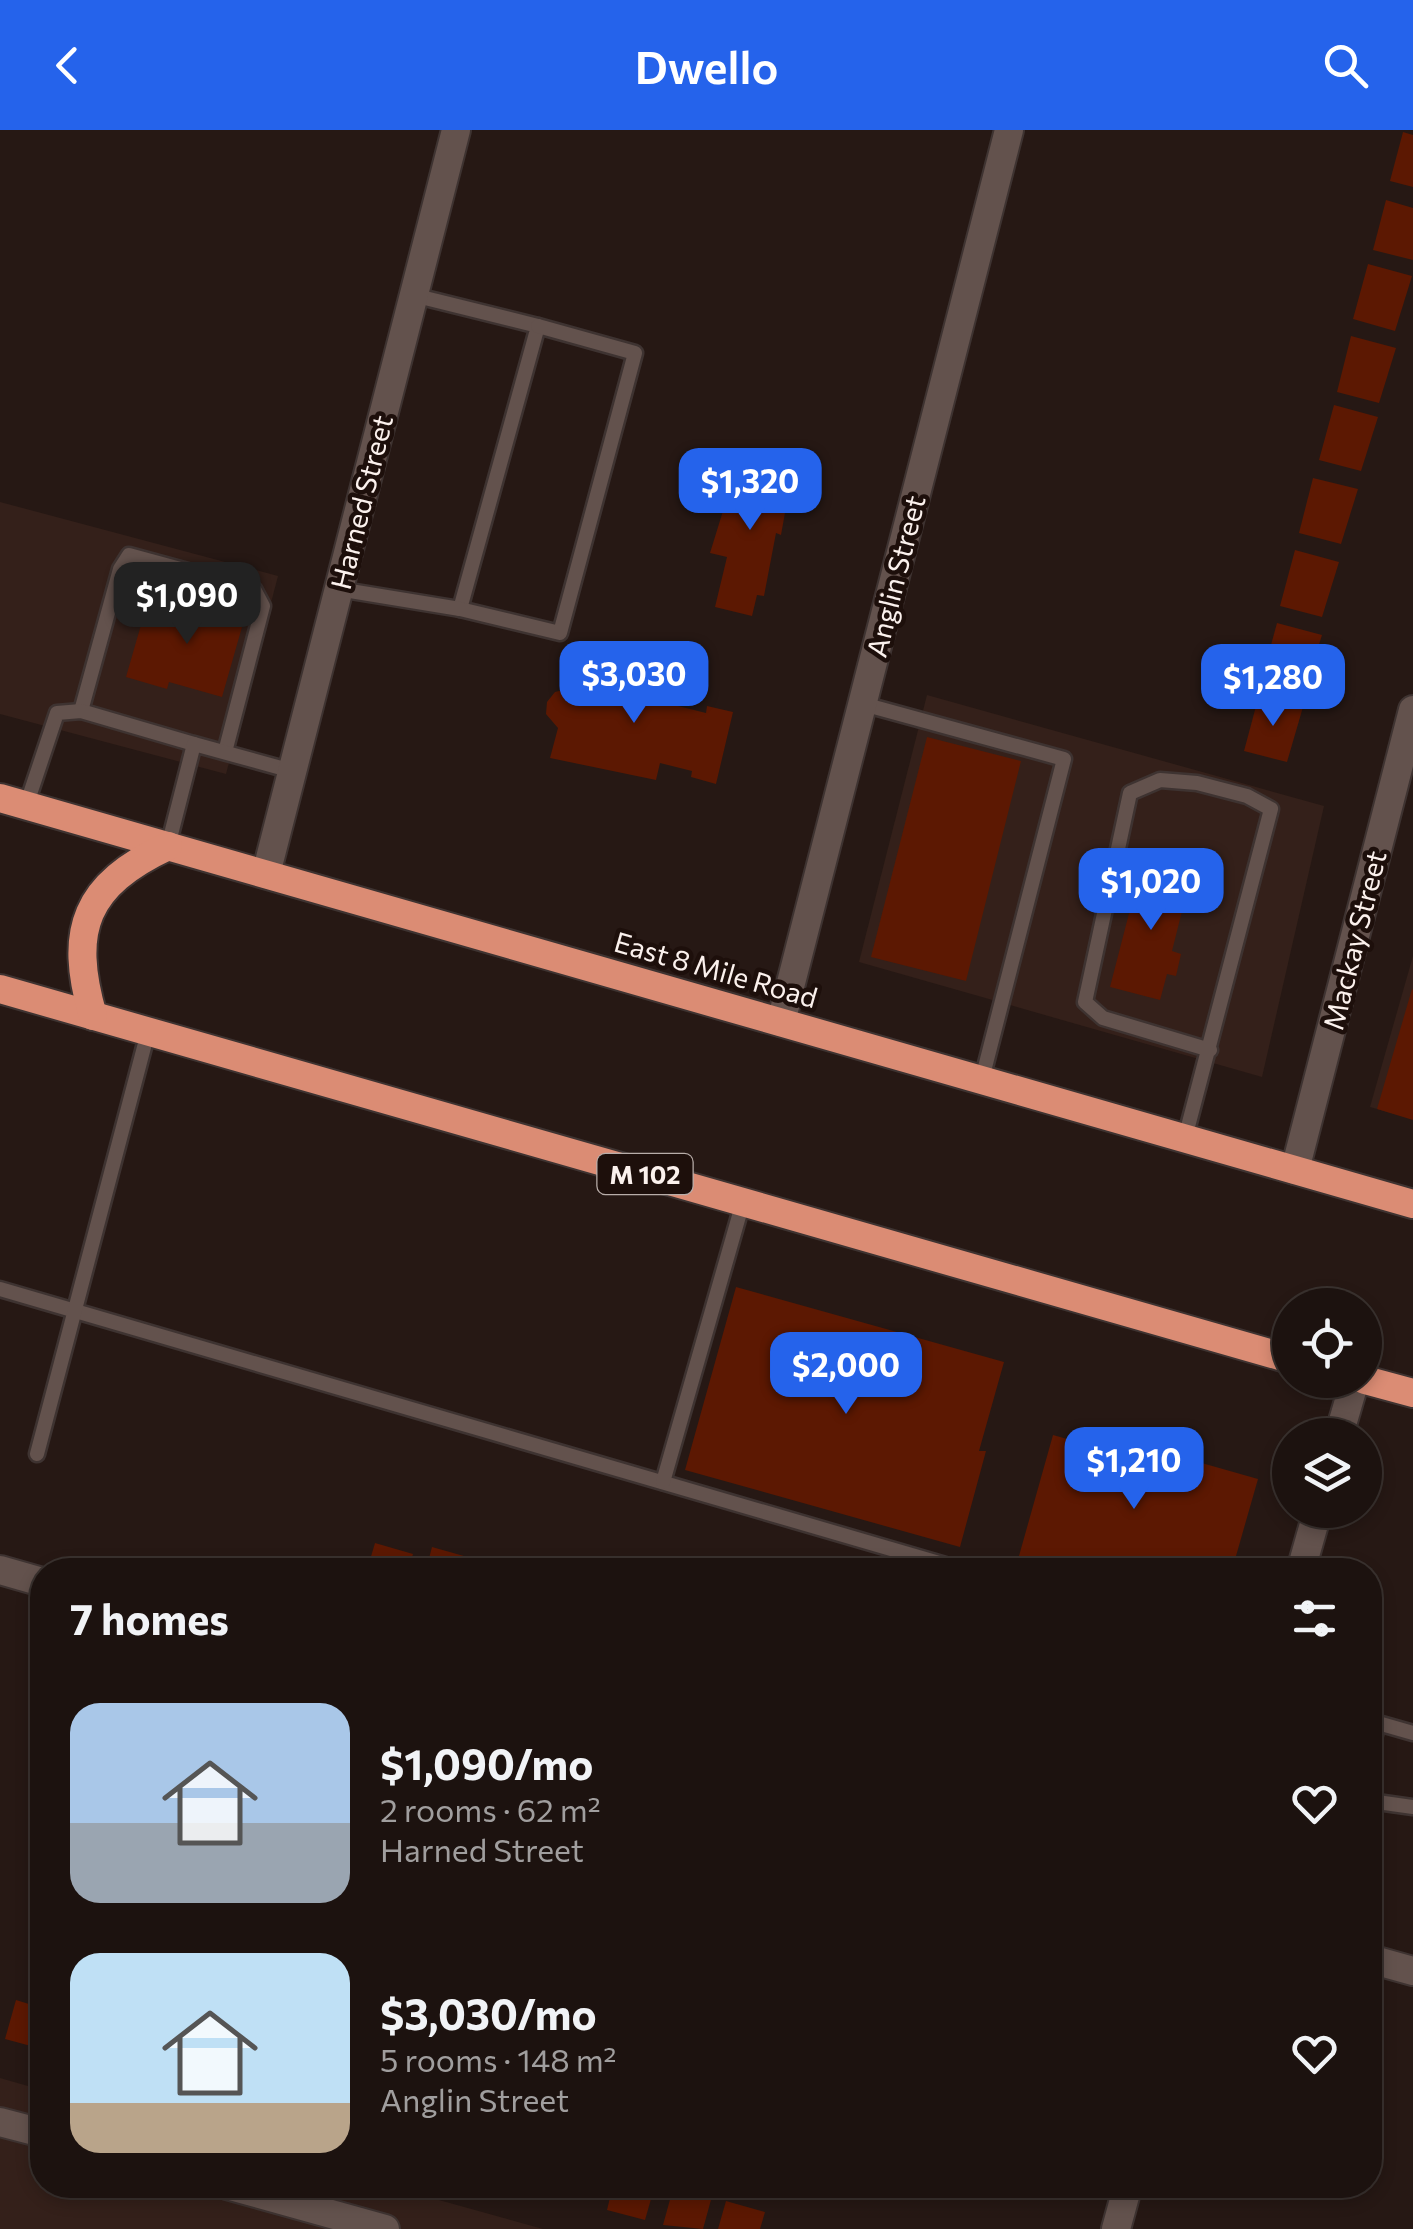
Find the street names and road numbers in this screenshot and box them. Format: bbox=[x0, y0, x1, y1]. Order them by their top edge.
street label: Harned Street bbox=[323, 411, 399, 593]
street label: Anglin Street bbox=[858, 492, 932, 660]
street label: Mackay Street bbox=[1315, 847, 1393, 1033]
street label: East 8 Mile Road bbox=[610, 924, 822, 1014]
road number: M 102 bbox=[598, 1154, 692, 1194]

